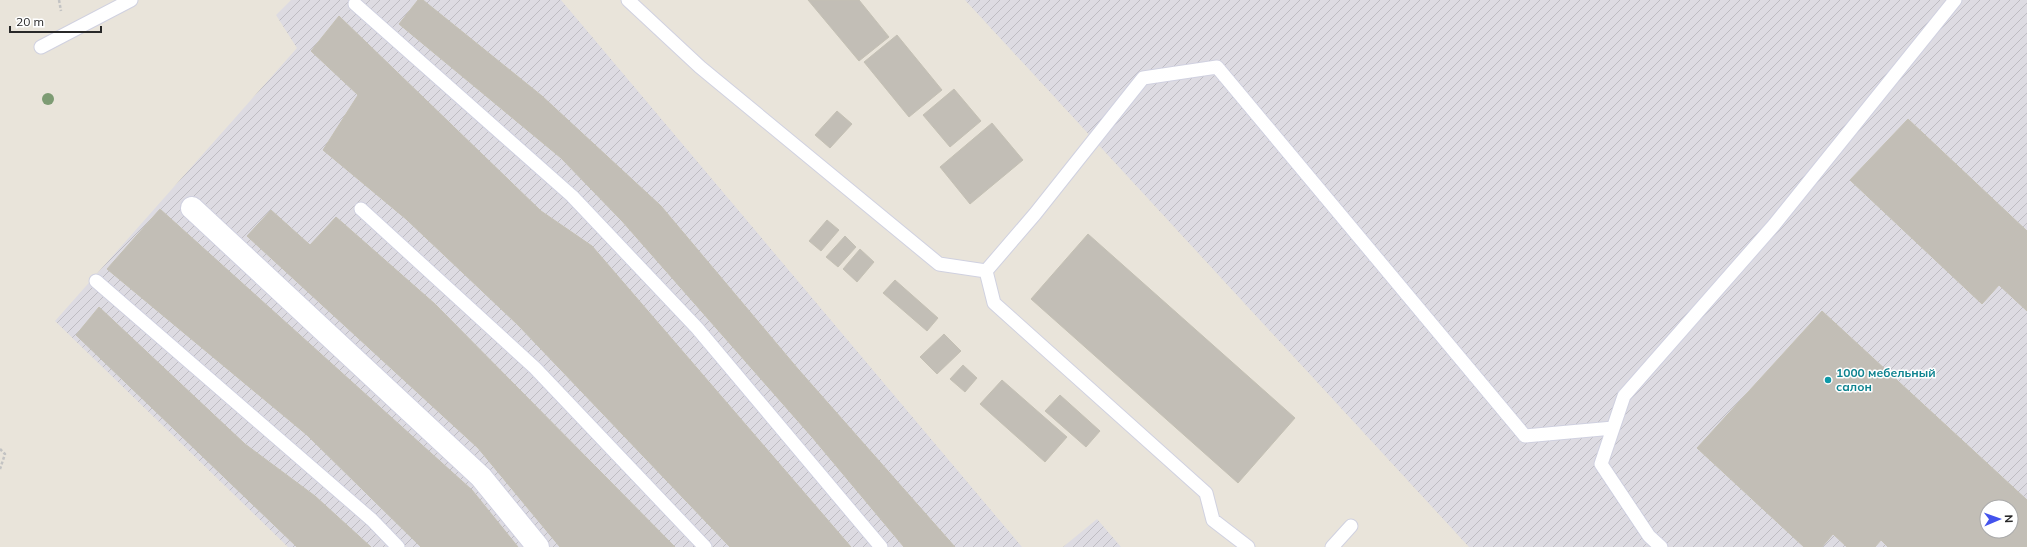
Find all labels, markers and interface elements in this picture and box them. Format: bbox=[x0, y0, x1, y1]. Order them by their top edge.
scale bar bbox=[10, 8, 101, 34]
text: 20 m bbox=[16, 14, 44, 29]
place label: 1000 мебельный салон bbox=[1836, 365, 1936, 394]
marker: 1000 мебельный салон bbox=[1823, 375, 1833, 385]
north arrow bbox=[1979, 499, 2019, 539]
text: N bbox=[2002, 514, 2016, 523]

